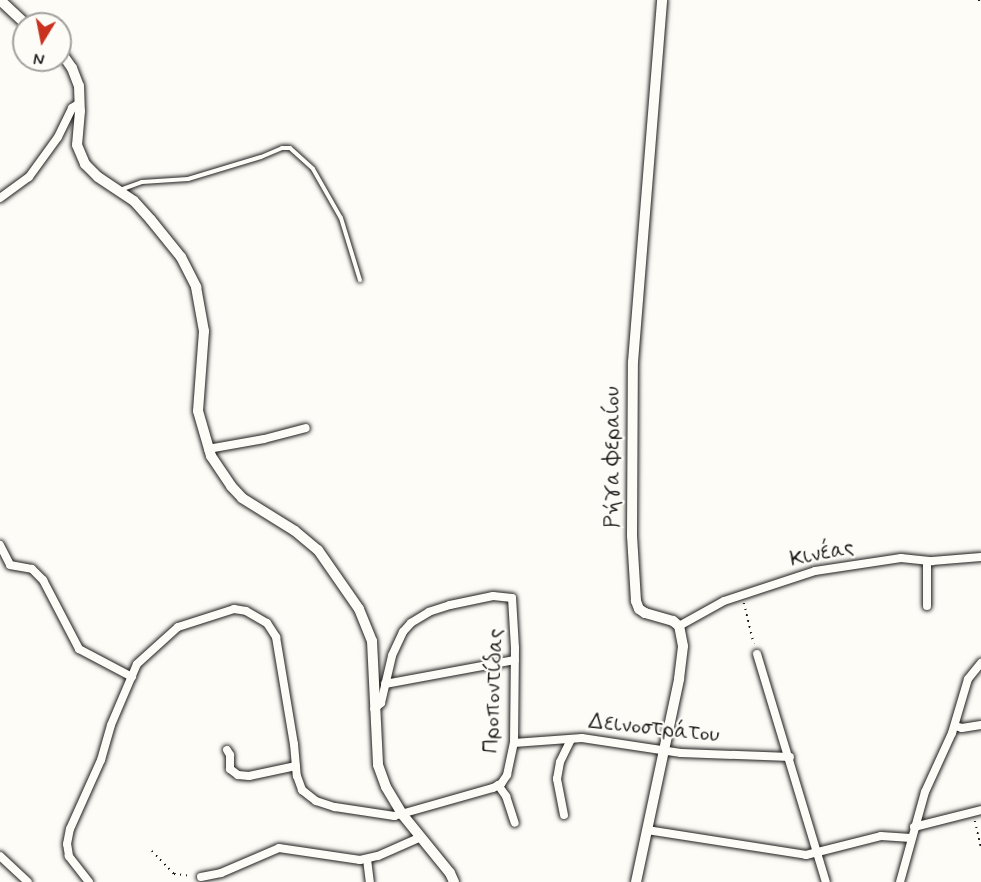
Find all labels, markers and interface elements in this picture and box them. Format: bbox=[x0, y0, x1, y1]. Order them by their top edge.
north arrow bbox=[12, 12, 72, 72]
text: N bbox=[32, 47, 46, 70]
street label: Ρήγα Φεραίου bbox=[600, 386, 626, 528]
street label: Κινέας bbox=[788, 534, 856, 574]
street label: Προποντίδας bbox=[479, 628, 509, 754]
street label: Δεινοστράτου bbox=[587, 709, 721, 749]

